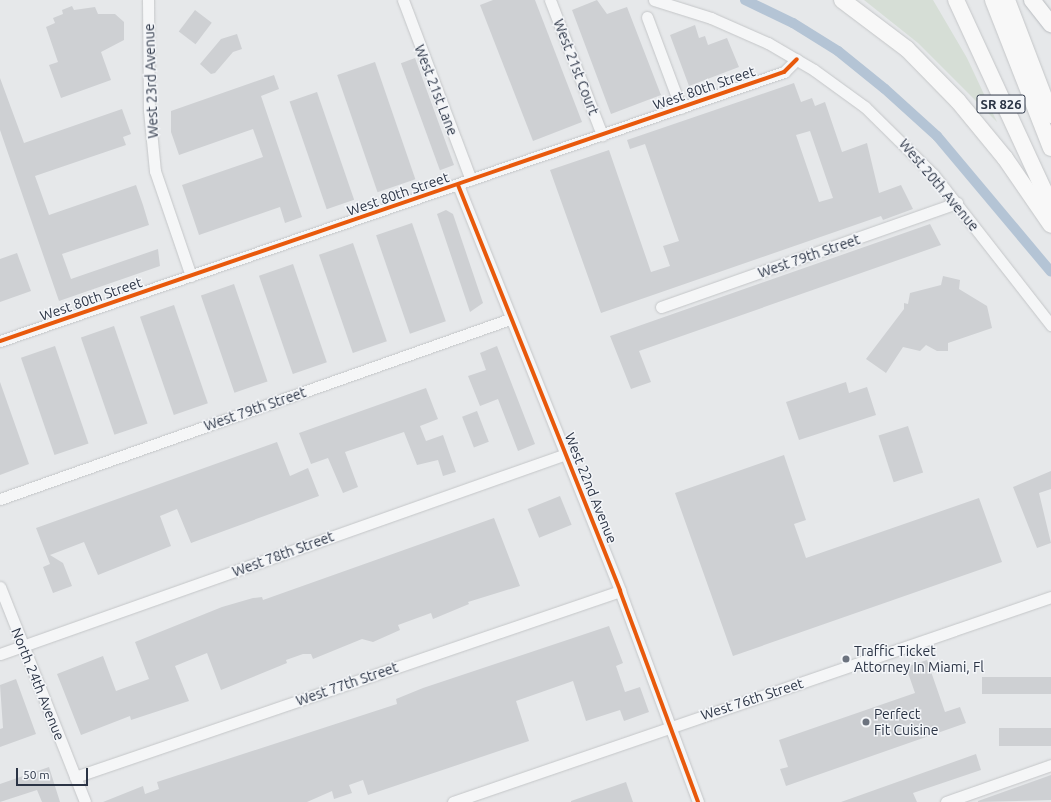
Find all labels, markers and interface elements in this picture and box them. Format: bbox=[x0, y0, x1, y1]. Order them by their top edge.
street label: West 21st Court bbox=[550, 17, 602, 117]
street label: West 23rd Avenue bbox=[141, 23, 161, 139]
street label: West 21st Lane bbox=[411, 42, 461, 138]
street label: West 80th Street bbox=[651, 63, 757, 113]
road number: SR 826 bbox=[976, 93, 1026, 115]
street label: West 20th Avenue bbox=[896, 136, 982, 234]
street label: West 80th Street bbox=[345, 169, 451, 219]
street label: West 79th Street bbox=[756, 231, 862, 281]
street label: West 80th Street bbox=[38, 274, 144, 324]
street label: West 79th Street bbox=[202, 384, 308, 434]
street label: West 22nd Avenue bbox=[561, 430, 621, 546]
street label: West 78th Street bbox=[230, 528, 336, 580]
street label: North 24th Avenue bbox=[8, 625, 68, 743]
place label: Traffic Ticket Attorney In Miami, Fl bbox=[854, 643, 984, 676]
marker: Traffic Ticket Attorney In Miami, Fl bbox=[841, 654, 851, 664]
street label: West 77th Street bbox=[294, 659, 400, 709]
street label: West 76th Street bbox=[699, 675, 805, 723]
place label: Perfect Fit Cuisine bbox=[874, 706, 939, 738]
marker: Perfect Fit Cuisine bbox=[861, 717, 871, 727]
scale bar bbox=[18, 760, 90, 786]
text: 50 m bbox=[23, 768, 50, 781]

